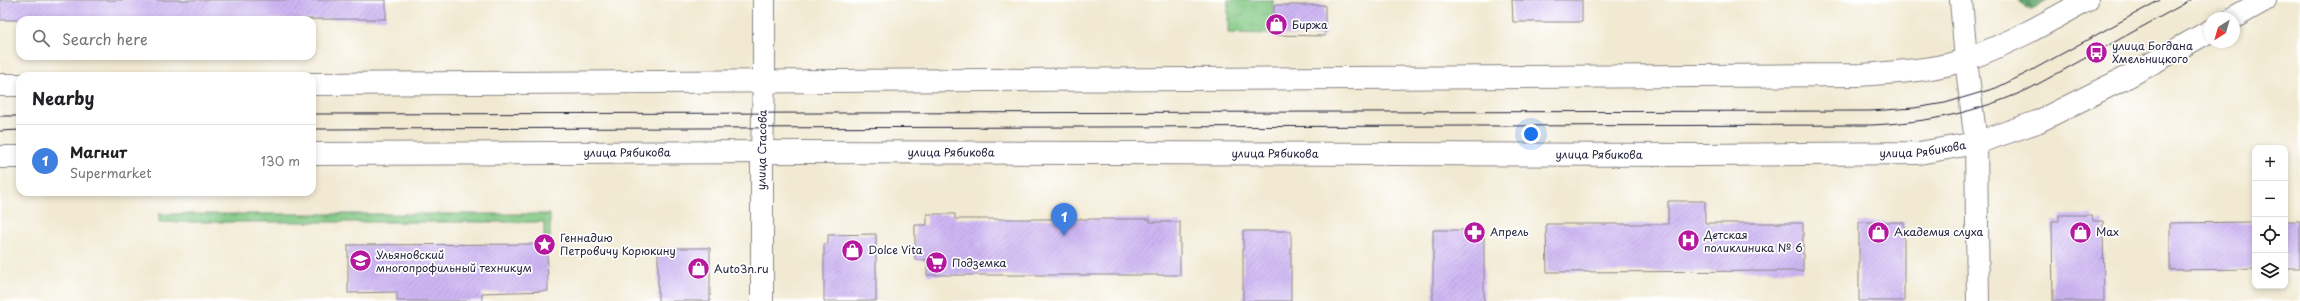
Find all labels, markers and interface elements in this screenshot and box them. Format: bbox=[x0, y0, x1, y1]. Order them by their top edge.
shop icon: Биржа bbox=[1264, 12, 1290, 38]
north arrow bbox=[2204, 12, 2240, 48]
search box bbox=[16, 16, 316, 60]
place label: Биржа bbox=[1292, 16, 1328, 33]
icon: search bbox=[30, 27, 52, 49]
text: Search here bbox=[62, 27, 148, 50]
place label: улица Богдана Хмельницкого bbox=[2112, 37, 2193, 67]
bus stop icon: улица Богдана Хмельницкого bbox=[2083, 39, 2109, 65]
text: Nearby bbox=[32, 85, 94, 111]
street label: улица Стасова bbox=[752, 109, 771, 190]
your location bbox=[1521, 124, 1541, 144]
street label: улица Рябикова bbox=[1879, 136, 1967, 161]
text: Магнит bbox=[70, 140, 127, 163]
street label: улица Рябикова bbox=[907, 143, 995, 161]
street label: улица Рябикова bbox=[583, 144, 671, 161]
street label: улица Рябикова bbox=[1231, 144, 1319, 162]
map controls bbox=[2252, 145, 2288, 289]
button: + bbox=[2252, 145, 2288, 181]
street label: улица Рябикова bbox=[1555, 146, 1643, 163]
text: 1 bbox=[42, 151, 48, 170]
text: 130 m bbox=[261, 151, 300, 170]
text: Supermarket bbox=[70, 163, 152, 182]
button: − bbox=[2252, 181, 2288, 217]
pin: 1 bbox=[1051, 203, 1077, 236]
button: locate bbox=[2252, 217, 2288, 253]
pharmacy icon: Апрель bbox=[1462, 219, 1488, 245]
shop icon: Академия слуха bbox=[1866, 219, 1892, 245]
shop icon: Max bbox=[2068, 219, 2094, 245]
place label: Апрель bbox=[1490, 223, 1529, 240]
place label: Академия слуха bbox=[1894, 223, 1984, 240]
place label: Max bbox=[2096, 223, 2119, 240]
place label: Детская поликлиника № 6 bbox=[1703, 226, 1803, 256]
hospital icon: Детская поликлиника № 6 bbox=[1675, 228, 1701, 254]
place label: Геннадию Петровичу Корюкину bbox=[560, 229, 676, 259]
place icon: Геннадию Петровичу Корюкину bbox=[532, 231, 558, 257]
shop icon: Dolce Vita bbox=[840, 237, 866, 263]
place label: Dolce Vita bbox=[868, 241, 923, 258]
place label: Ульяновский многопрофильный техникум bbox=[376, 246, 532, 276]
school or university icon: Ульяновский многопрофильный техникум bbox=[347, 248, 373, 274]
supermarket icon: Подземка bbox=[923, 250, 949, 276]
button: layers bbox=[2252, 253, 2288, 289]
place label: Подземка bbox=[952, 254, 1007, 271]
shop icon: Auto3n.ru bbox=[686, 256, 712, 282]
place label: Auto3n.ru bbox=[714, 260, 769, 277]

